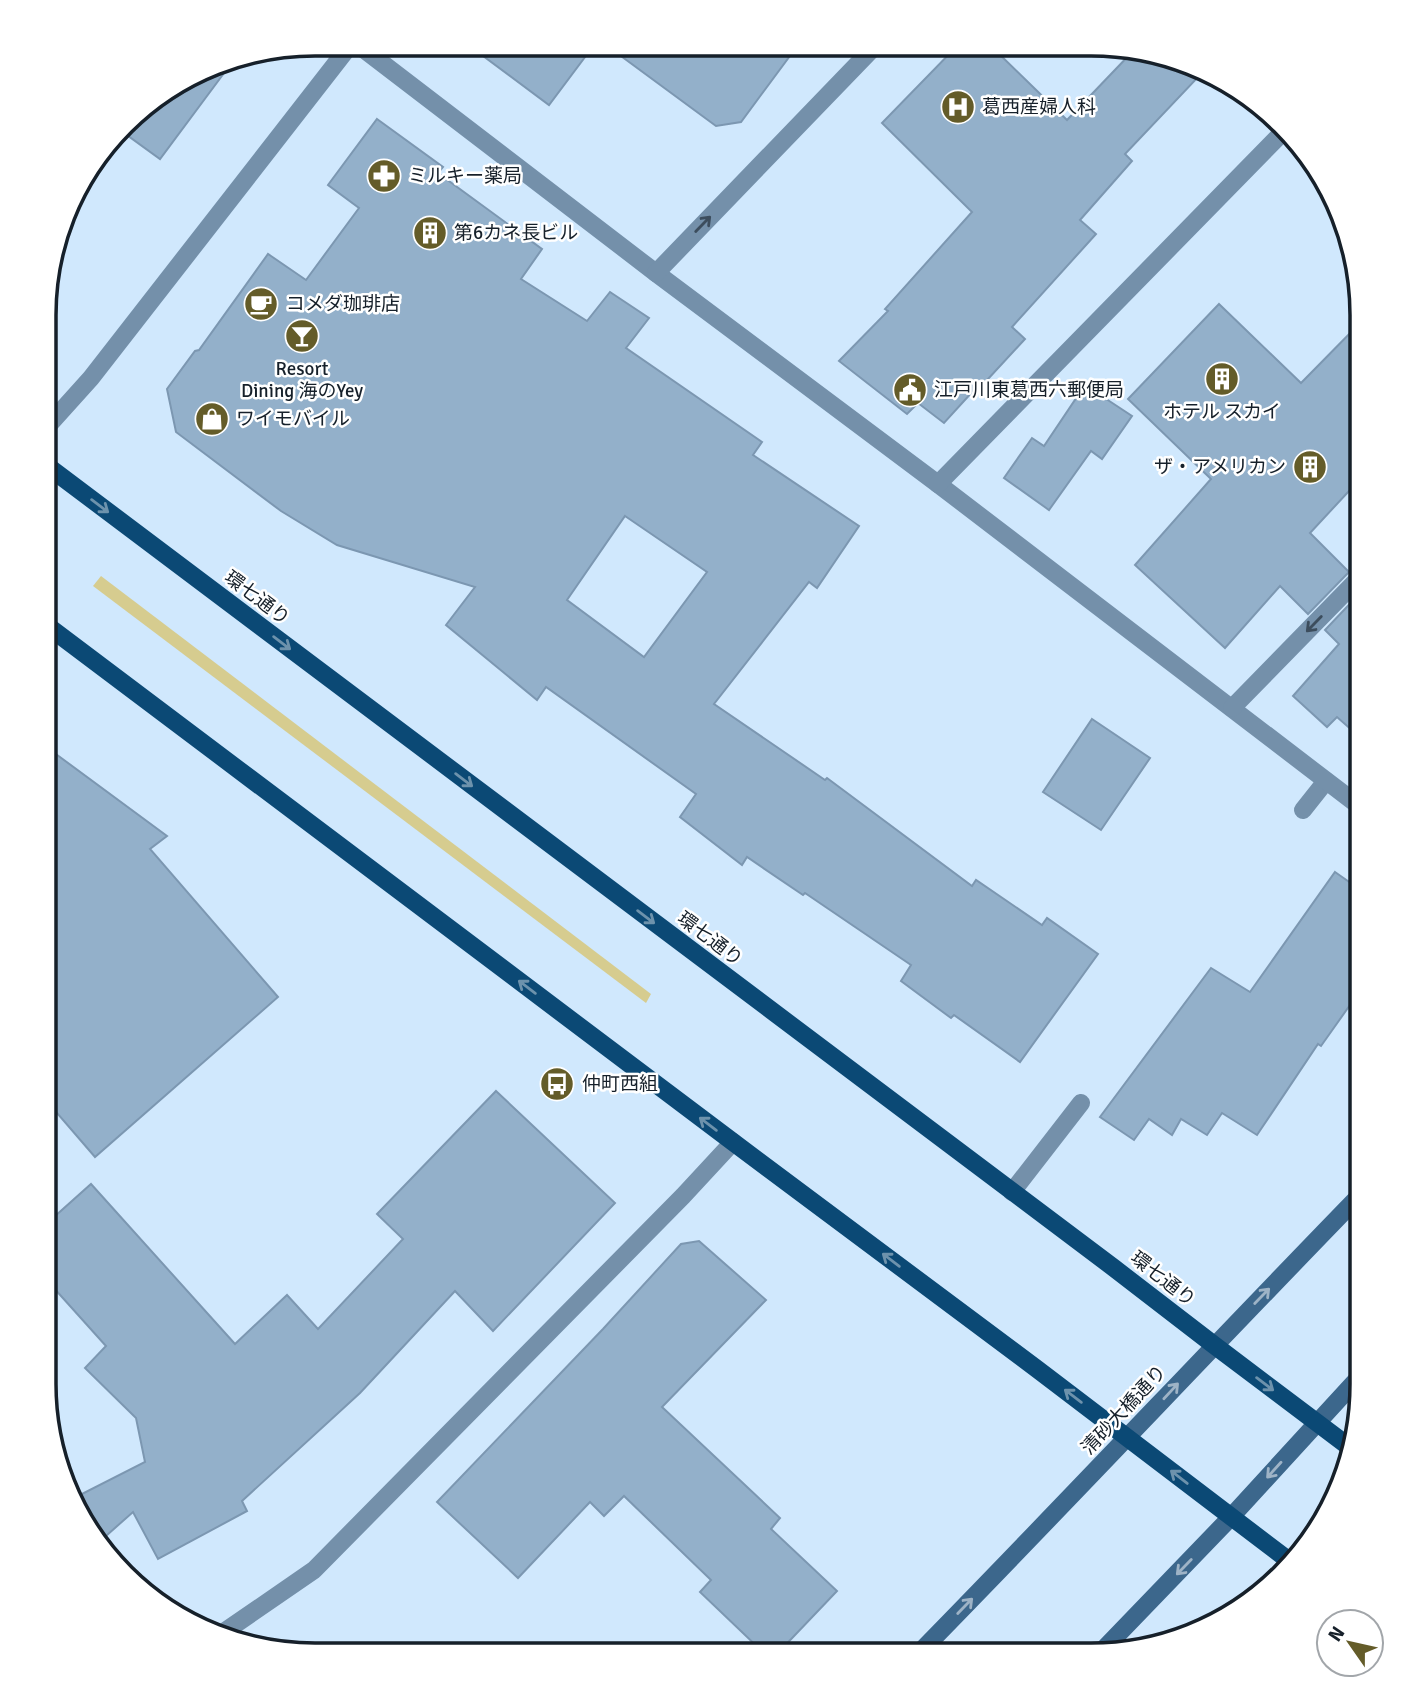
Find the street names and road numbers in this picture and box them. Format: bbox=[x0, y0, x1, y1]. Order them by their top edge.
street label: 環七通り bbox=[219, 566, 295, 630]
street label: 環七通り bbox=[672, 907, 748, 971]
street label: 環七通り bbox=[1126, 1246, 1200, 1312]
street label: 清砂大橋通り bbox=[1076, 1360, 1172, 1460]

